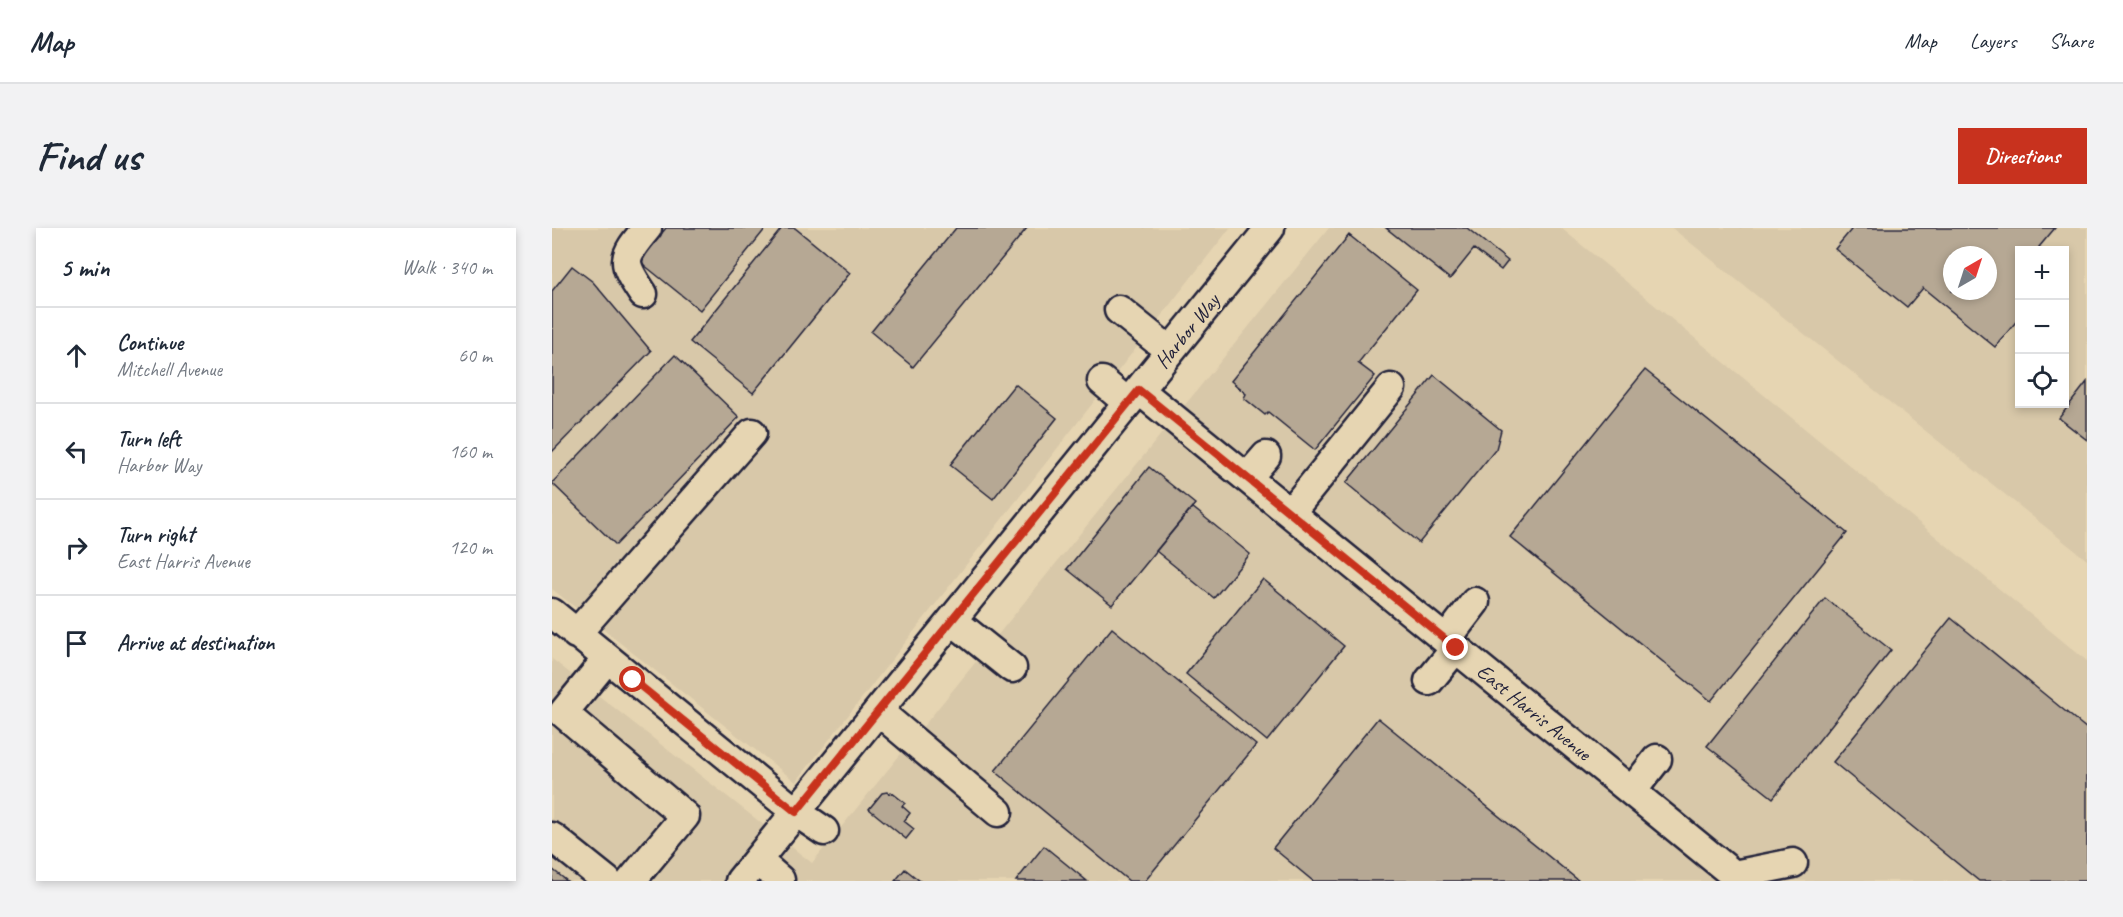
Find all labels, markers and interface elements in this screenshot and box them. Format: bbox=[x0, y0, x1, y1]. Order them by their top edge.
text: Map bbox=[30, 24, 73, 59]
text: Map bbox=[1904, 28, 1937, 54]
text: Layers bbox=[1970, 28, 2016, 54]
text: Share bbox=[2049, 28, 2093, 54]
button: Directions bbox=[1958, 128, 2087, 184]
text: Find us bbox=[36, 130, 141, 183]
north arrow bbox=[1943, 246, 1997, 300]
map controls bbox=[2015, 246, 2069, 408]
button: + bbox=[2015, 246, 2069, 300]
text: 5 min bbox=[60, 251, 109, 284]
text: Walk · 340 m bbox=[402, 255, 492, 280]
street label: Harbor Way bbox=[1149, 287, 1226, 374]
button: − bbox=[2015, 300, 2069, 354]
text: Continue bbox=[117, 329, 183, 357]
icon: ahead bbox=[60, 339, 93, 372]
text: 60 m bbox=[458, 343, 492, 368]
button: locate bbox=[2015, 354, 2069, 408]
text: Mitchell Avenue bbox=[117, 357, 222, 382]
text: Turn left bbox=[117, 425, 181, 453]
icon: left bbox=[60, 435, 93, 468]
text: 160 m bbox=[449, 439, 492, 464]
text: Harbor Way bbox=[117, 453, 201, 478]
text: Turn right bbox=[117, 521, 194, 549]
icon: right bbox=[60, 531, 93, 564]
text: 120 m bbox=[449, 535, 492, 560]
text: East Harris Avenue bbox=[117, 549, 250, 574]
icon: arrive bbox=[60, 627, 93, 660]
text: Arrive at destination bbox=[117, 629, 274, 657]
route end bbox=[1442, 634, 1468, 660]
street label: East Harris Avenue bbox=[1472, 658, 1597, 767]
route start bbox=[619, 666, 645, 692]

